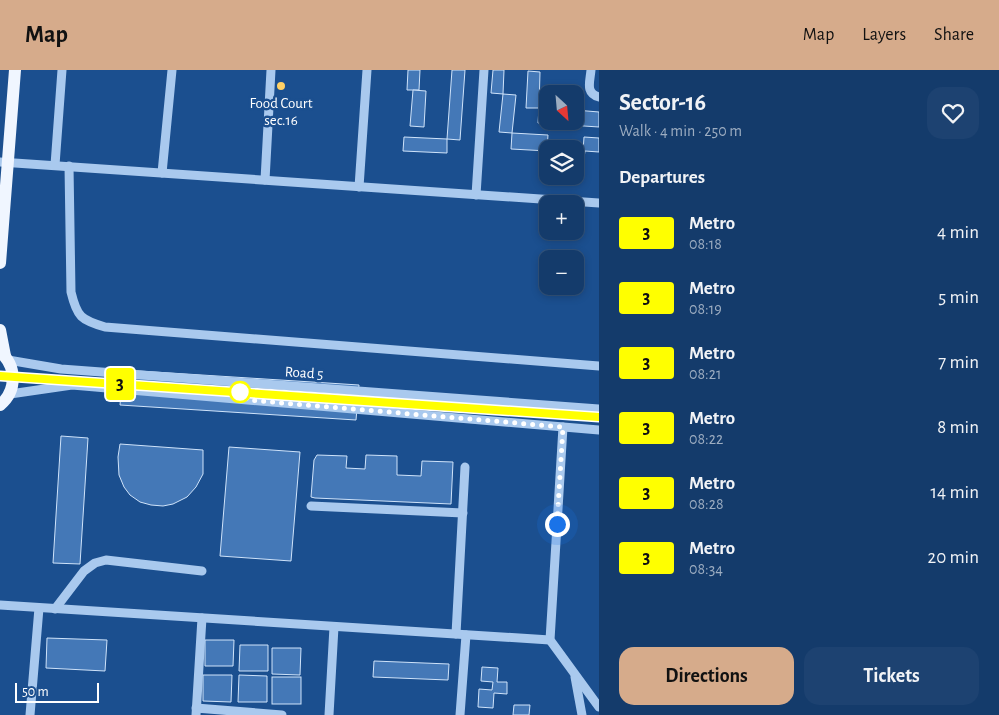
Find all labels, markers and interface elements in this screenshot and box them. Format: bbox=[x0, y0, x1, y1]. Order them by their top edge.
text: Map bbox=[25, 23, 68, 47]
text: Map bbox=[803, 26, 834, 44]
text: Layers bbox=[862, 26, 906, 44]
text: Share bbox=[934, 26, 974, 44]
marker: Food Court sec.16 bbox=[275, 80, 287, 92]
north arrow bbox=[539, 85, 584, 130]
map controls bbox=[539, 85, 584, 295]
button: heart bbox=[927, 87, 979, 139]
text: Sector-16 bbox=[619, 91, 706, 115]
place label: Food Court sec.16 bbox=[250, 96, 313, 128]
text: Walk · 4 min · 250 m bbox=[619, 123, 742, 139]
button: layers bbox=[539, 140, 584, 185]
text: Departures bbox=[619, 168, 705, 187]
button: + bbox=[539, 195, 584, 240]
text: Metro bbox=[689, 214, 735, 233]
text: 4 min bbox=[937, 223, 979, 242]
text: 3 bbox=[643, 224, 650, 242]
text: 08:18 bbox=[689, 236, 722, 252]
button: − bbox=[539, 250, 584, 295]
text: Metro bbox=[689, 279, 735, 298]
text: 5 min bbox=[938, 288, 979, 307]
text: 3 bbox=[643, 289, 650, 307]
text: 08:19 bbox=[689, 301, 722, 317]
text: Metro bbox=[689, 344, 735, 363]
text: 7 min bbox=[938, 353, 979, 372]
text: 3 bbox=[643, 354, 650, 372]
street label: Road 5 bbox=[284, 364, 324, 382]
text: 08:21 bbox=[689, 366, 721, 382]
line badge: 3 bbox=[104, 368, 136, 400]
text: 3 bbox=[116, 375, 124, 393]
unlabelled marker bbox=[229, 381, 251, 403]
text: Metro bbox=[689, 409, 735, 428]
text: 8 min bbox=[937, 418, 979, 437]
text: 3 bbox=[643, 419, 650, 437]
text: 08:22 bbox=[689, 431, 723, 447]
text: Metro bbox=[689, 474, 735, 493]
text: 14 min bbox=[931, 483, 979, 502]
text: 3 bbox=[643, 484, 650, 502]
text: 08:28 bbox=[689, 496, 724, 512]
your location bbox=[545, 512, 570, 537]
text: Metro bbox=[689, 539, 735, 558]
text: 20 min bbox=[928, 548, 979, 567]
text: 3 bbox=[643, 549, 650, 567]
text: 08:34 bbox=[689, 561, 723, 577]
button: Directions bbox=[619, 647, 794, 705]
button: Tickets bbox=[804, 647, 979, 705]
scale bar bbox=[15, 680, 99, 703]
text: 50 m bbox=[22, 685, 49, 699]

